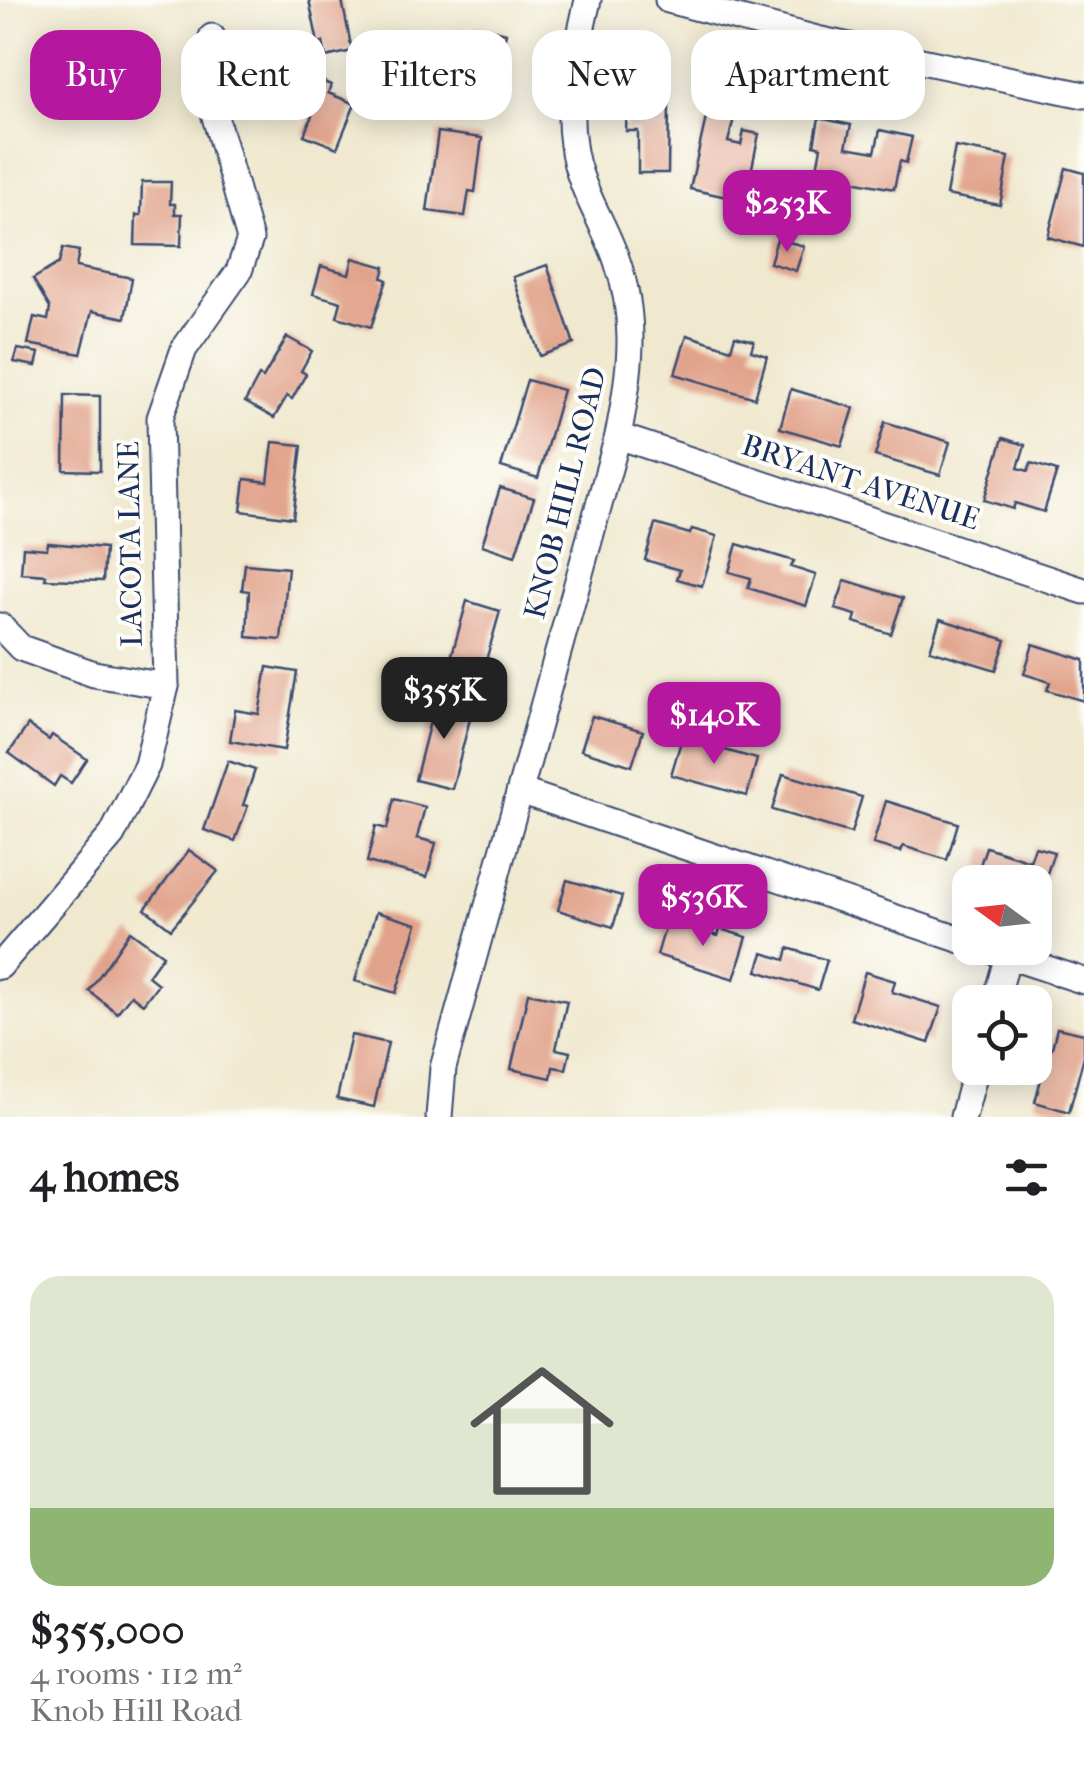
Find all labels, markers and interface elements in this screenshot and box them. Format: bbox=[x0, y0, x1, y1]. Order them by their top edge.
chip: Buy bbox=[30, 30, 161, 120]
chip: Rent bbox=[181, 30, 326, 120]
chip: Filters bbox=[346, 30, 512, 120]
chip: New bbox=[532, 30, 671, 120]
chip: Apartment bbox=[691, 30, 925, 120]
pin: $253K bbox=[717, 170, 857, 255]
text: $253K bbox=[745, 184, 829, 221]
street label: KNOB HILL ROAD bbox=[517, 364, 614, 623]
street label: BRYANT AVENUE bbox=[738, 428, 984, 537]
street label: LACOTA LANE bbox=[111, 441, 150, 647]
pin: $355K bbox=[374, 657, 514, 742]
text: $355K bbox=[403, 671, 485, 708]
pin: $140K bbox=[644, 682, 784, 767]
text: $140K bbox=[670, 696, 758, 733]
pin: $536K bbox=[633, 864, 773, 949]
north arrow bbox=[952, 865, 1052, 965]
map controls bbox=[952, 865, 1052, 1085]
text: $536K bbox=[660, 878, 746, 915]
button: locate bbox=[952, 985, 1052, 1085]
icon: filters bbox=[999, 1150, 1054, 1205]
text: 4 homes bbox=[30, 1153, 179, 1202]
icon: home bbox=[452, 1341, 632, 1521]
text: $355,000 bbox=[30, 1606, 185, 1655]
text: 4 rooms · 112 m² bbox=[30, 1655, 242, 1692]
text: Knob Hill Road bbox=[30, 1692, 242, 1729]

